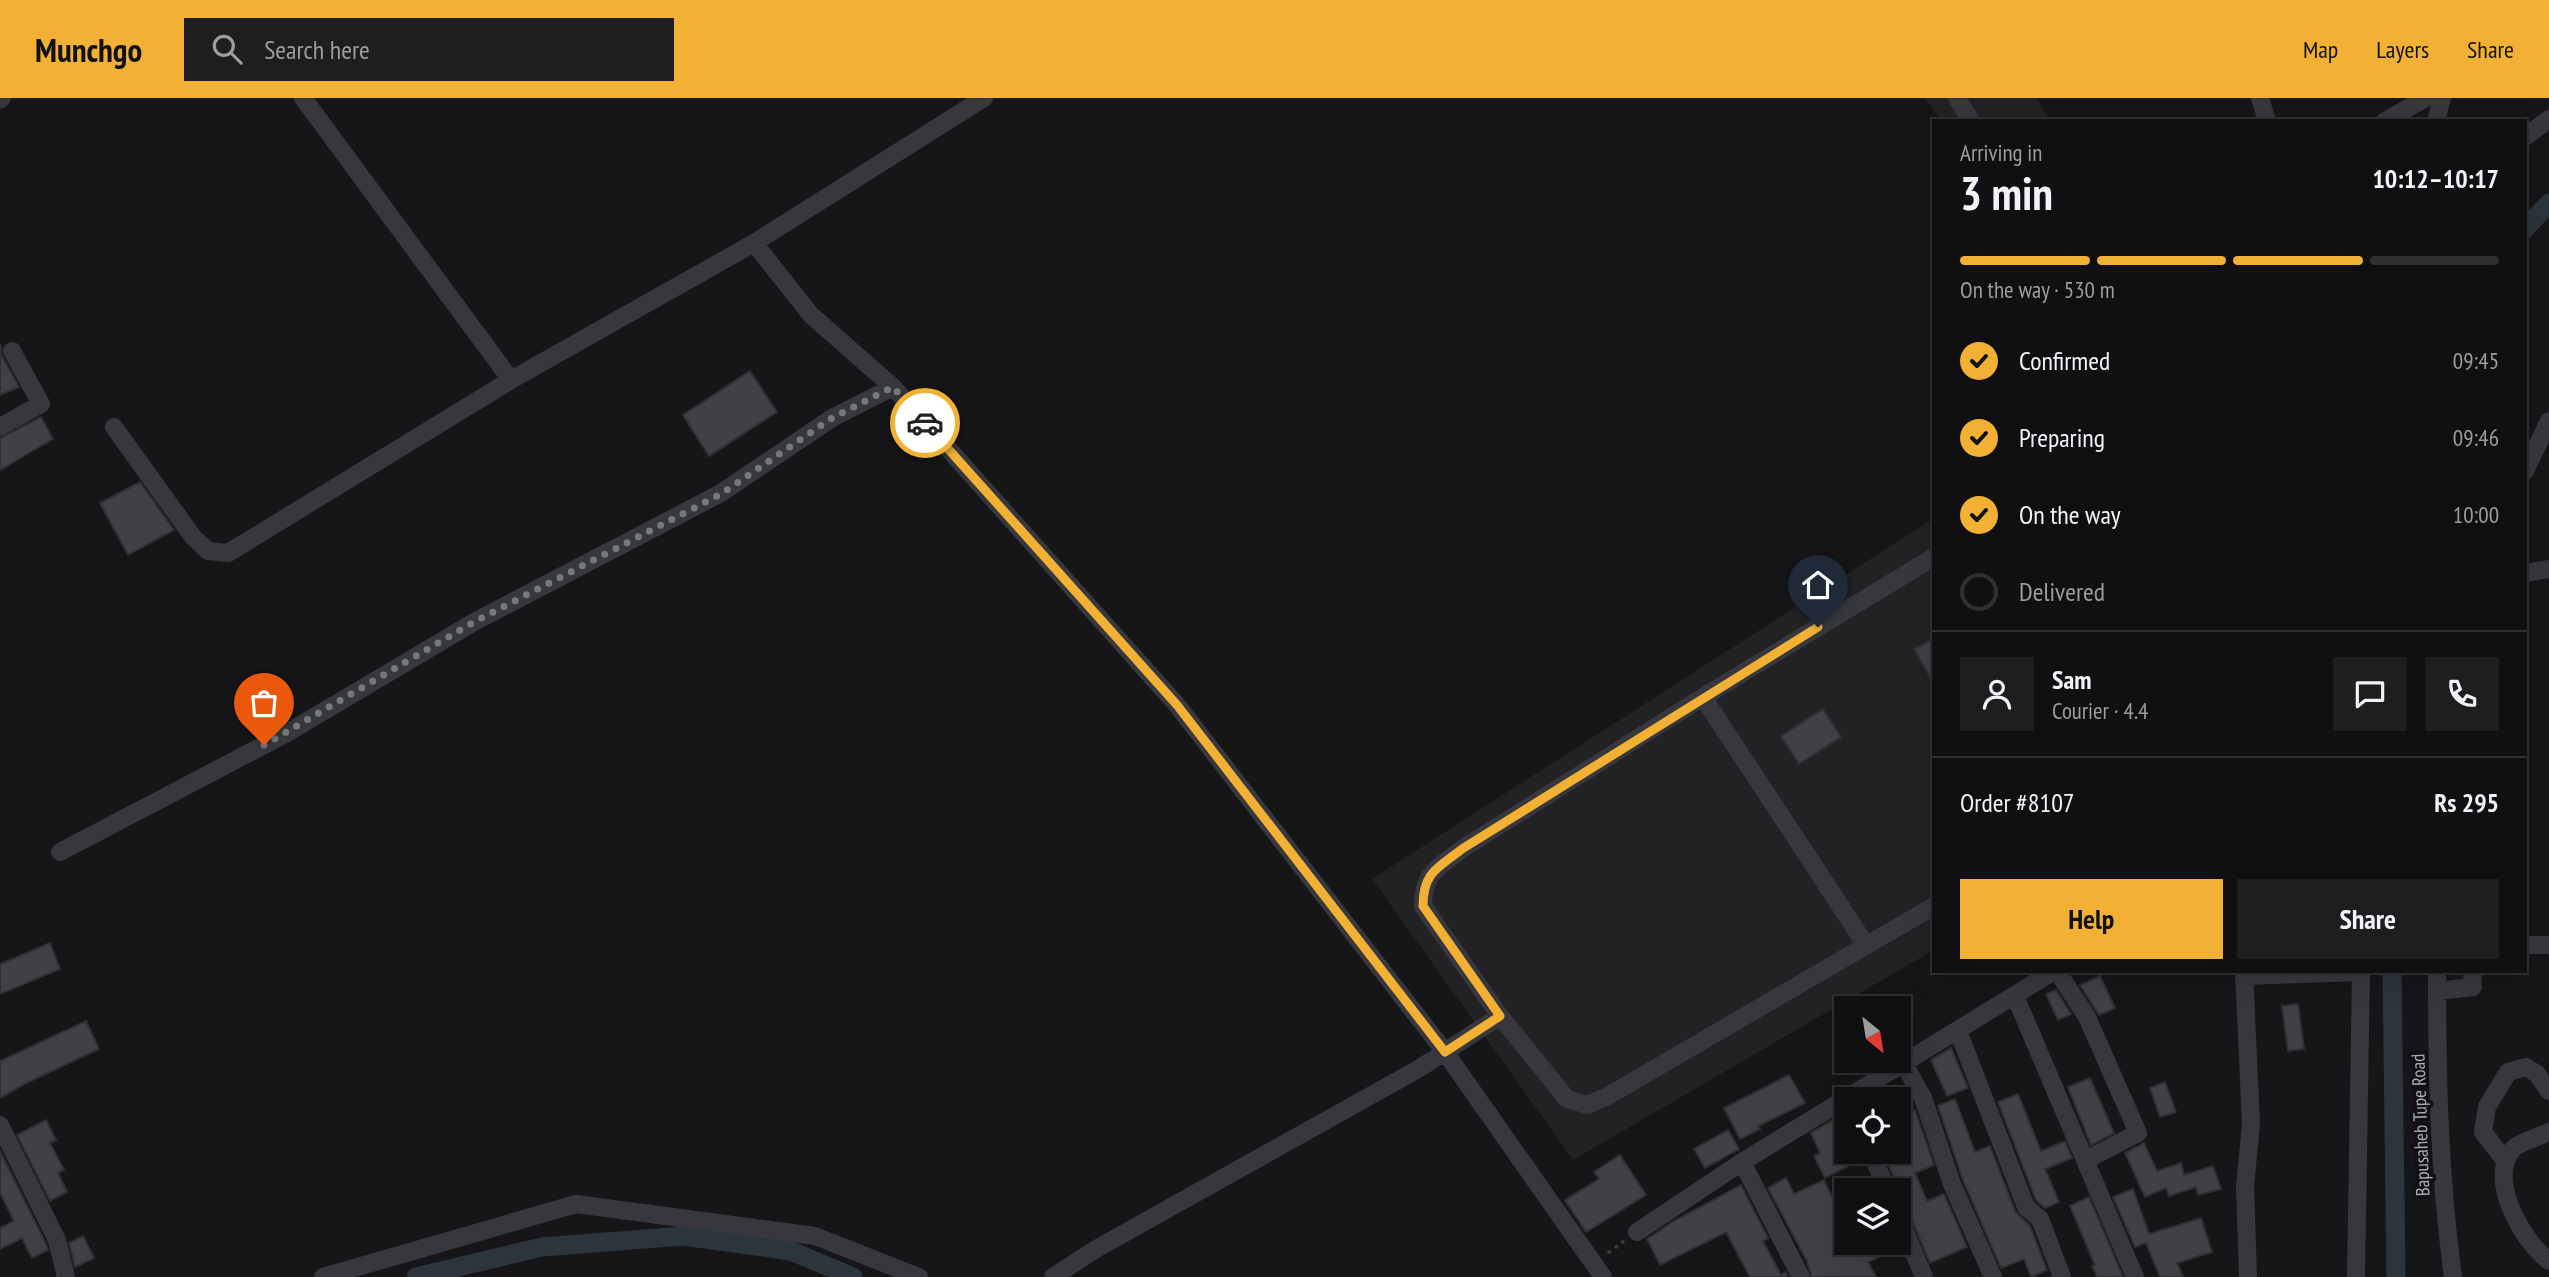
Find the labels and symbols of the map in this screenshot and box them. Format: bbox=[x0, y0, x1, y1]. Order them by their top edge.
courier bbox=[890, 388, 960, 458]
pin bbox=[1788, 555, 1848, 627]
pin bbox=[234, 673, 294, 745]
north arrow bbox=[1834, 996, 1911, 1073]
street label: Bapusaheb Tupe Road bbox=[2406, 1053, 2434, 1197]

